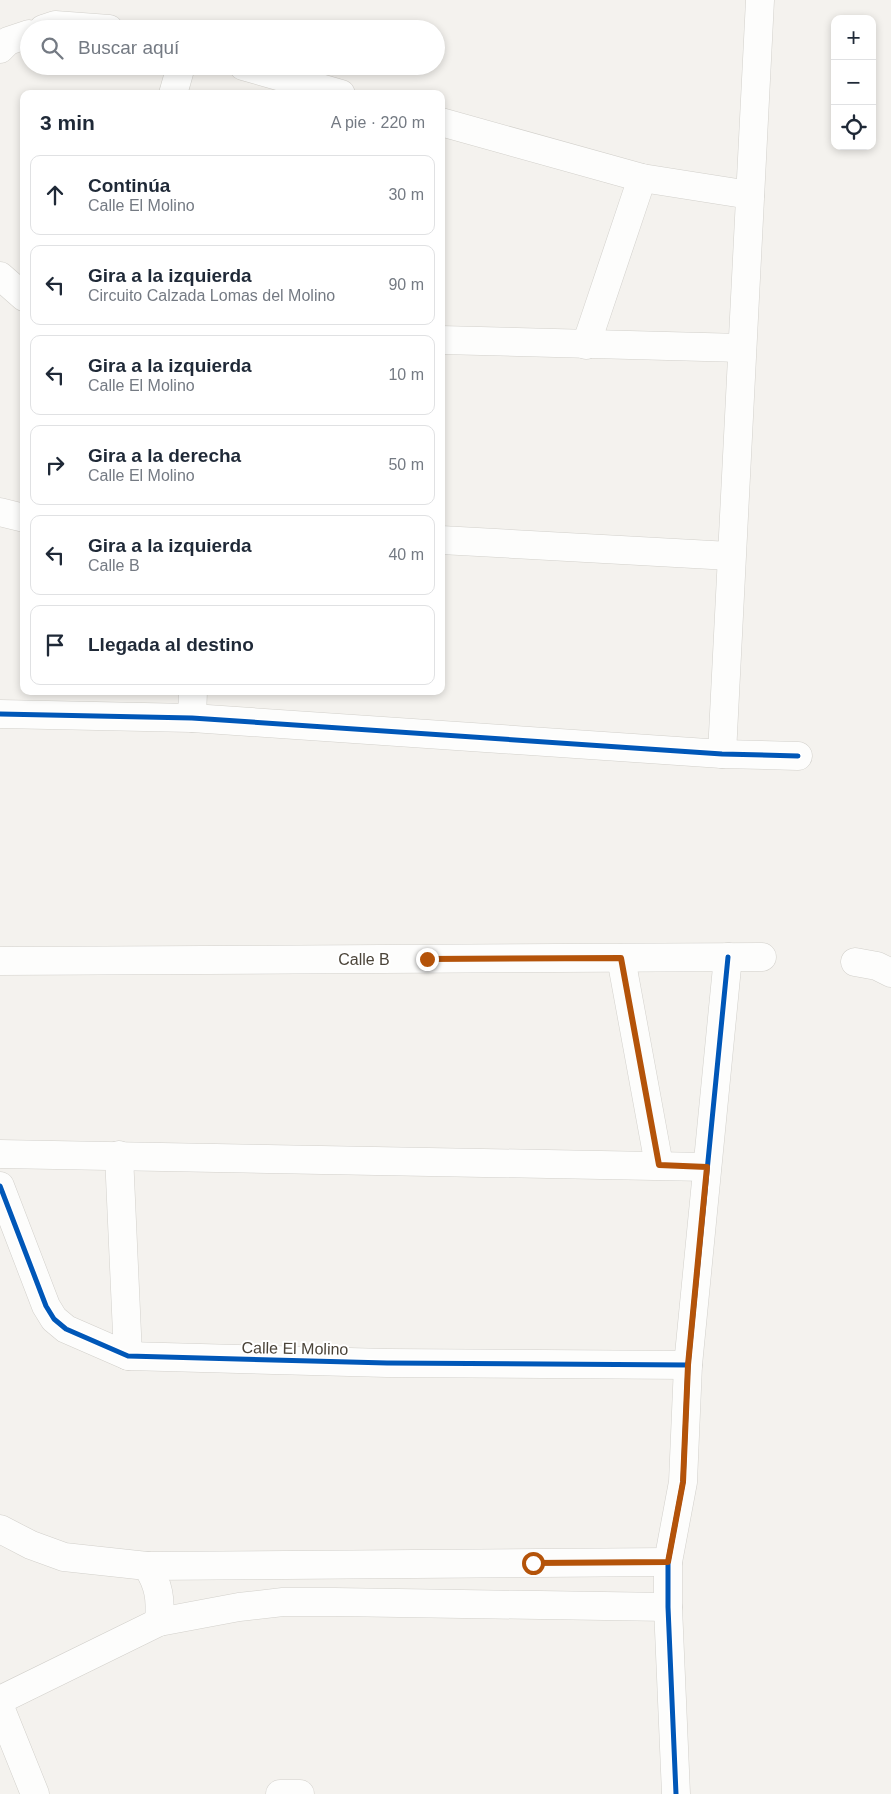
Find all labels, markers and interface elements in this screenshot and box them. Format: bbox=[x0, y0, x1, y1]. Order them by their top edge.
map controls bbox=[831, 15, 876, 150]
button: + bbox=[831, 15, 876, 60]
search box bbox=[20, 20, 445, 75]
icon: search bbox=[38, 34, 66, 62]
text: Buscar aquí bbox=[78, 37, 179, 58]
button: − bbox=[831, 60, 876, 105]
button: locate bbox=[831, 105, 876, 150]
text: 3 min bbox=[40, 111, 95, 134]
text: A pie · 220 m bbox=[331, 114, 425, 131]
text: Continúa bbox=[88, 175, 170, 196]
icon: ahead bbox=[41, 181, 69, 209]
text: 30 m bbox=[388, 186, 424, 203]
text: Calle El Molino bbox=[88, 197, 195, 214]
text: Gira a la izquierda bbox=[88, 265, 252, 286]
icon: left bbox=[41, 271, 69, 299]
text: 90 m bbox=[388, 276, 424, 293]
text: Circuito Calzada Lomas del Molino bbox=[88, 287, 335, 304]
text: Gira a la izquierda bbox=[88, 355, 252, 376]
icon: left bbox=[41, 361, 69, 389]
text: 10 m bbox=[388, 366, 424, 383]
text: Calle El Molino bbox=[88, 377, 195, 394]
text: Gira a la derecha bbox=[88, 445, 241, 466]
icon: right bbox=[41, 451, 69, 479]
text: 50 m bbox=[388, 456, 424, 473]
text: Calle El Molino bbox=[88, 467, 195, 484]
text: Gira a la izquierda bbox=[88, 535, 252, 556]
icon: left bbox=[41, 541, 69, 569]
text: 40 m bbox=[388, 546, 424, 563]
text: Calle B bbox=[88, 557, 140, 574]
icon: arrive bbox=[41, 631, 69, 659]
text: Llegada al destino bbox=[88, 634, 254, 655]
route end bbox=[416, 948, 439, 971]
street label: Calle B bbox=[338, 951, 390, 968]
street label: Calle El Molino bbox=[241, 1339, 349, 1358]
route start bbox=[522, 1552, 545, 1575]

